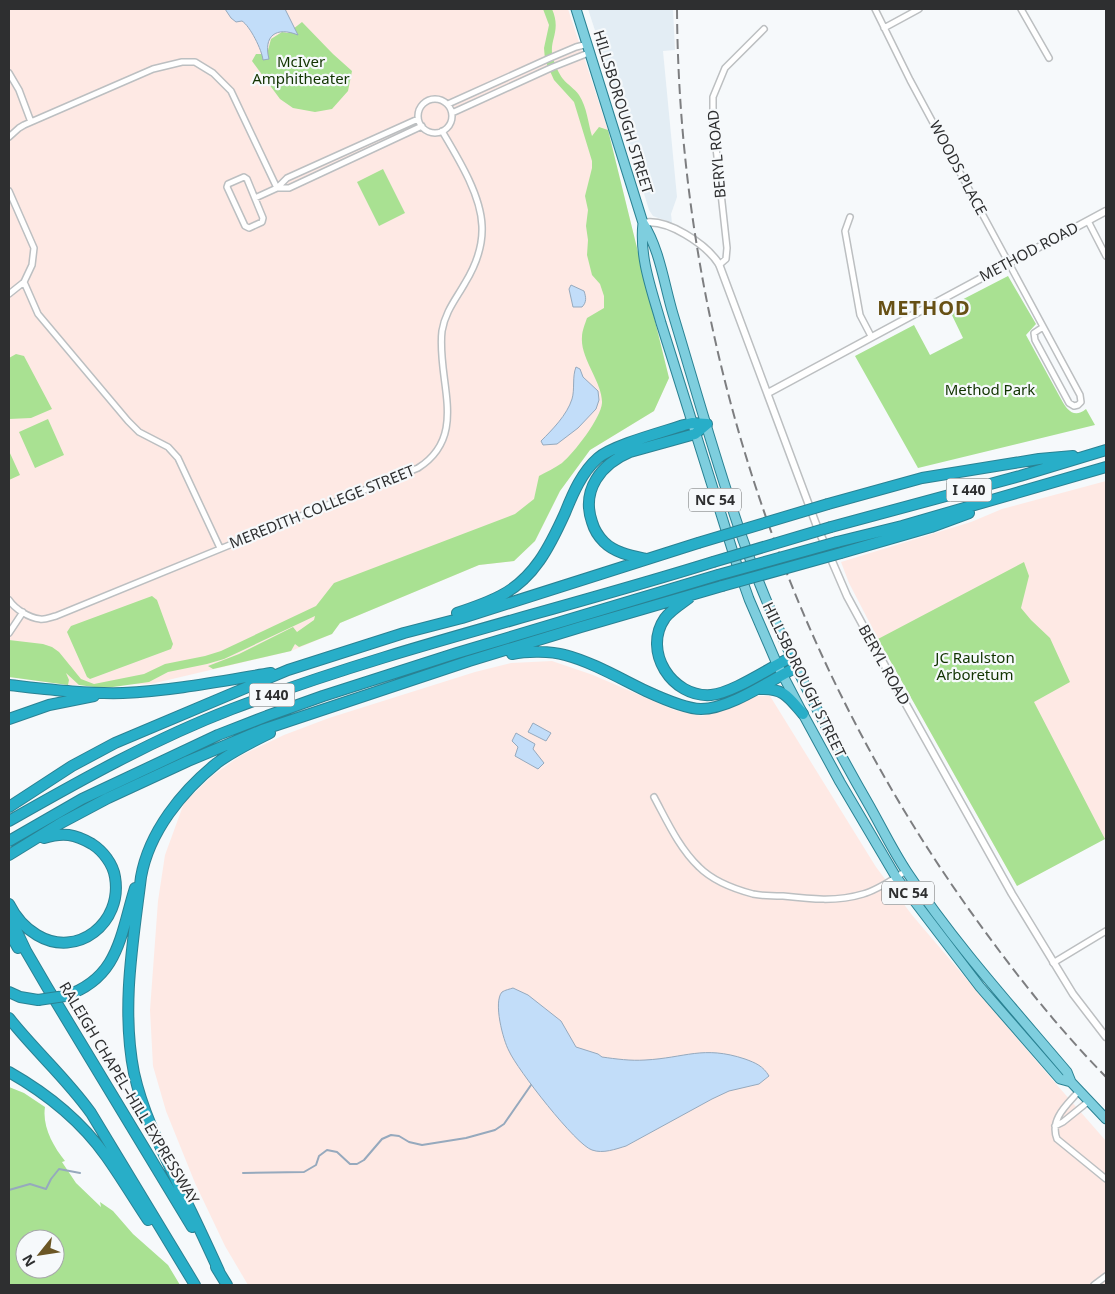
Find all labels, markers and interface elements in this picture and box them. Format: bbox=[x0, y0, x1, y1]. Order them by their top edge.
street label: HILLSBOROUGH STREET bbox=[589, 27, 659, 197]
park label: McIver Amphitheater bbox=[252, 51, 350, 88]
street label: BERYL ROAD bbox=[702, 109, 730, 199]
street label: WOODS PLACE bbox=[926, 117, 992, 218]
street label: METHOD ROAD bbox=[976, 217, 1081, 286]
district label: METHOD bbox=[877, 294, 971, 321]
park label: Method Park bbox=[945, 379, 1035, 399]
street label: MEREDITH COLLEGE STREET bbox=[226, 459, 418, 552]
road number: I 440 bbox=[946, 478, 992, 502]
road number: NC 54 bbox=[689, 488, 741, 512]
street label: HILLSBOROUGH STREET bbox=[759, 599, 852, 761]
street label: BERYL ROAD bbox=[855, 621, 915, 708]
park label: JC Raulston Arboretum bbox=[933, 647, 1015, 684]
road number: I 440 bbox=[250, 684, 294, 706]
road number: NC 54 bbox=[882, 881, 934, 904]
street label: RALEIGH CHAPEL–HILL EXPRESSWAY bbox=[55, 978, 205, 1208]
north arrow bbox=[15, 1229, 65, 1279]
text: N bbox=[17, 1251, 39, 1270]

